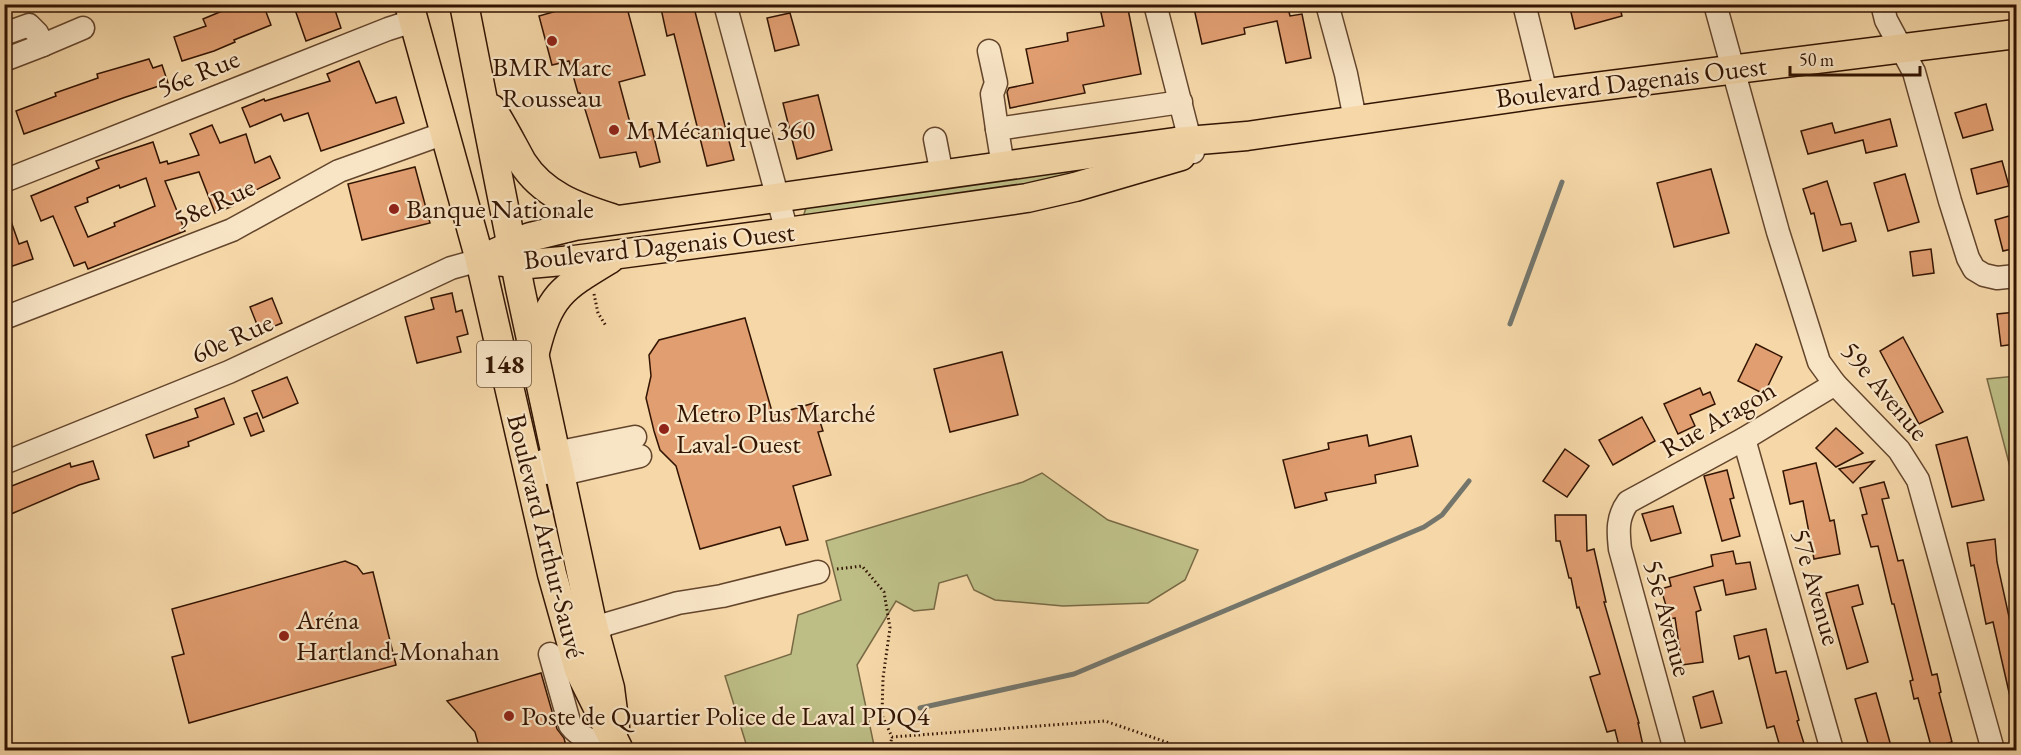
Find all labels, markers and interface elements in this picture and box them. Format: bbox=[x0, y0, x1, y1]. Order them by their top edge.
marker: BMR Marc Rousseau bbox=[545, 34, 559, 48]
scale bar bbox=[1790, 39, 1920, 77]
street label: 56e Rue bbox=[151, 40, 244, 105]
street label: Boulevard Dagenais Ouest bbox=[1494, 47, 1769, 115]
text: 50 m bbox=[1799, 48, 1834, 71]
place label: BMR Marc Rousseau bbox=[492, 49, 612, 115]
place label: M Mécanique 360 bbox=[626, 112, 815, 147]
marker: M Mécanique 360 bbox=[607, 123, 621, 137]
street label: 58e Rue bbox=[167, 169, 260, 237]
place label: Banque Nationale bbox=[406, 191, 594, 226]
marker: Banque Nationale bbox=[387, 202, 401, 216]
street label: Boulevard Dagenais Ouest bbox=[522, 214, 797, 277]
street label: 60e Rue bbox=[185, 304, 278, 371]
street label: 59e Avenue bbox=[1834, 334, 1937, 448]
road number: 148 bbox=[477, 341, 531, 387]
street label: Rue Aragon bbox=[1654, 372, 1782, 466]
place label: Metro Plus Marché Laval-Ouest bbox=[676, 395, 875, 461]
street label: Boulevard Arthur-Sauvé bbox=[499, 410, 594, 662]
marker: Metro Plus Marché Laval-Ouest bbox=[657, 422, 671, 436]
street label: 57e Avenue bbox=[1783, 525, 1850, 649]
street label: 55e Avenue bbox=[1636, 556, 1701, 680]
place label: Aréna Hartland-Monahan bbox=[295, 602, 500, 668]
marker: Aréna Hartland-Monahan bbox=[277, 629, 291, 643]
place label: Poste de Quartier Police de Laval PDQ4 bbox=[521, 698, 931, 733]
marker: Poste de Quartier Police de Laval PDQ4 bbox=[502, 709, 516, 723]

